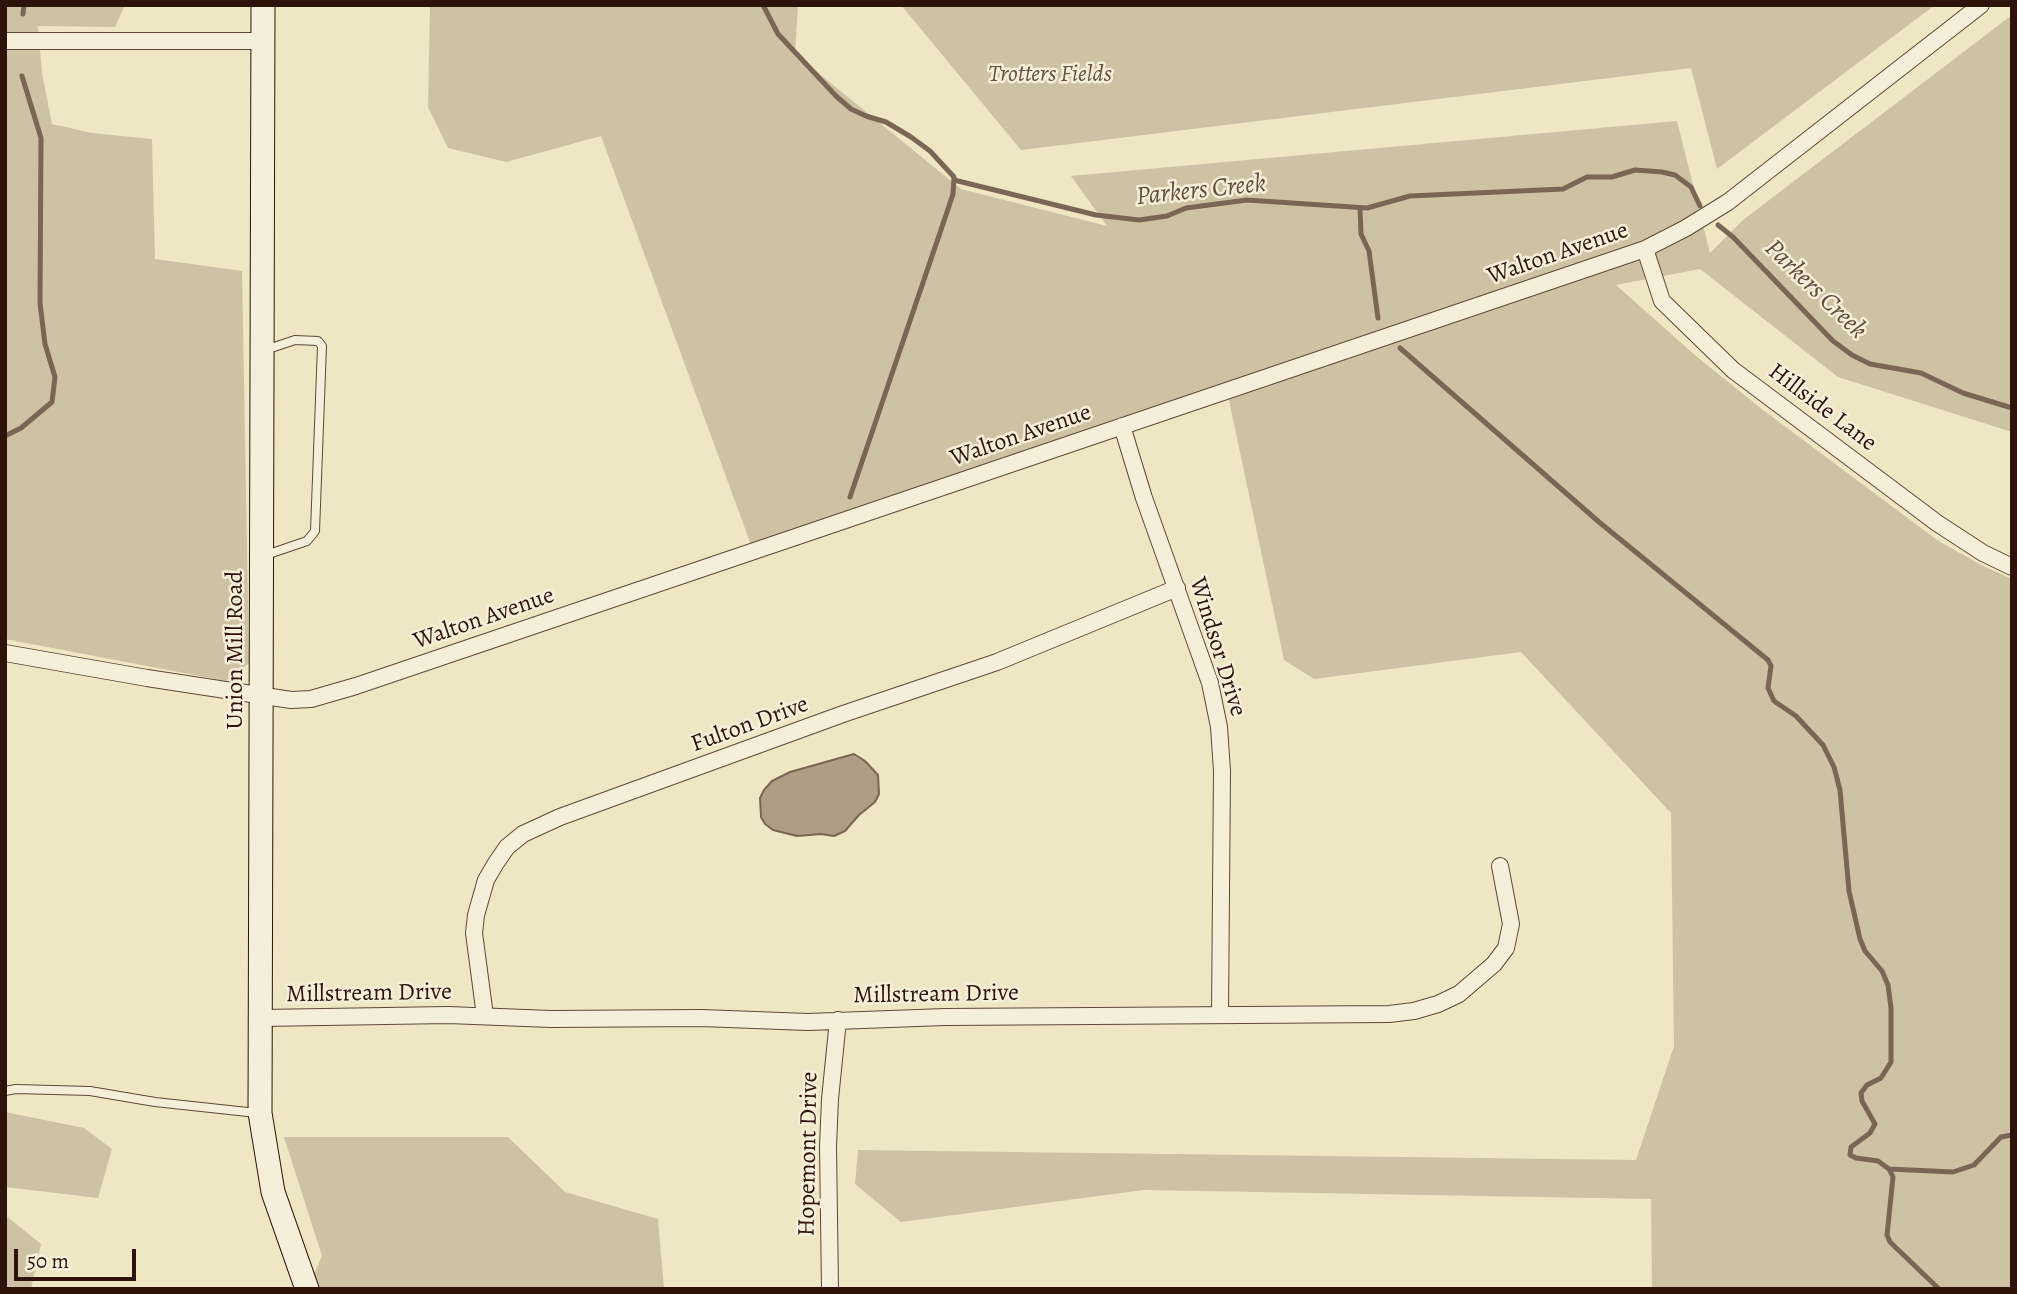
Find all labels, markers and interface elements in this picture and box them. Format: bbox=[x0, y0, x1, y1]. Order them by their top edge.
park label: Trotters Fields bbox=[988, 61, 1112, 89]
water label: Parkers Creek bbox=[1135, 169, 1267, 213]
street label: Walton Avenue bbox=[1484, 216, 1632, 292]
water label: Parkers Creek bbox=[1757, 234, 1873, 346]
street label: Hillside Lane bbox=[1762, 358, 1882, 458]
street label: Walton Avenue bbox=[947, 398, 1095, 474]
street label: Union Mill Road bbox=[222, 571, 250, 729]
street label: Windsor Drive bbox=[1182, 574, 1252, 720]
street label: Walton Avenue bbox=[410, 581, 558, 657]
street label: Fulton Drive bbox=[687, 690, 813, 760]
street label: Millstream Drive bbox=[286, 978, 452, 1010]
street label: Millstream Drive bbox=[853, 979, 1019, 1011]
street label: Hopemont Drive bbox=[793, 1071, 825, 1237]
scale bar bbox=[18, 1234, 140, 1278]
text: 50 m bbox=[27, 1247, 69, 1275]

